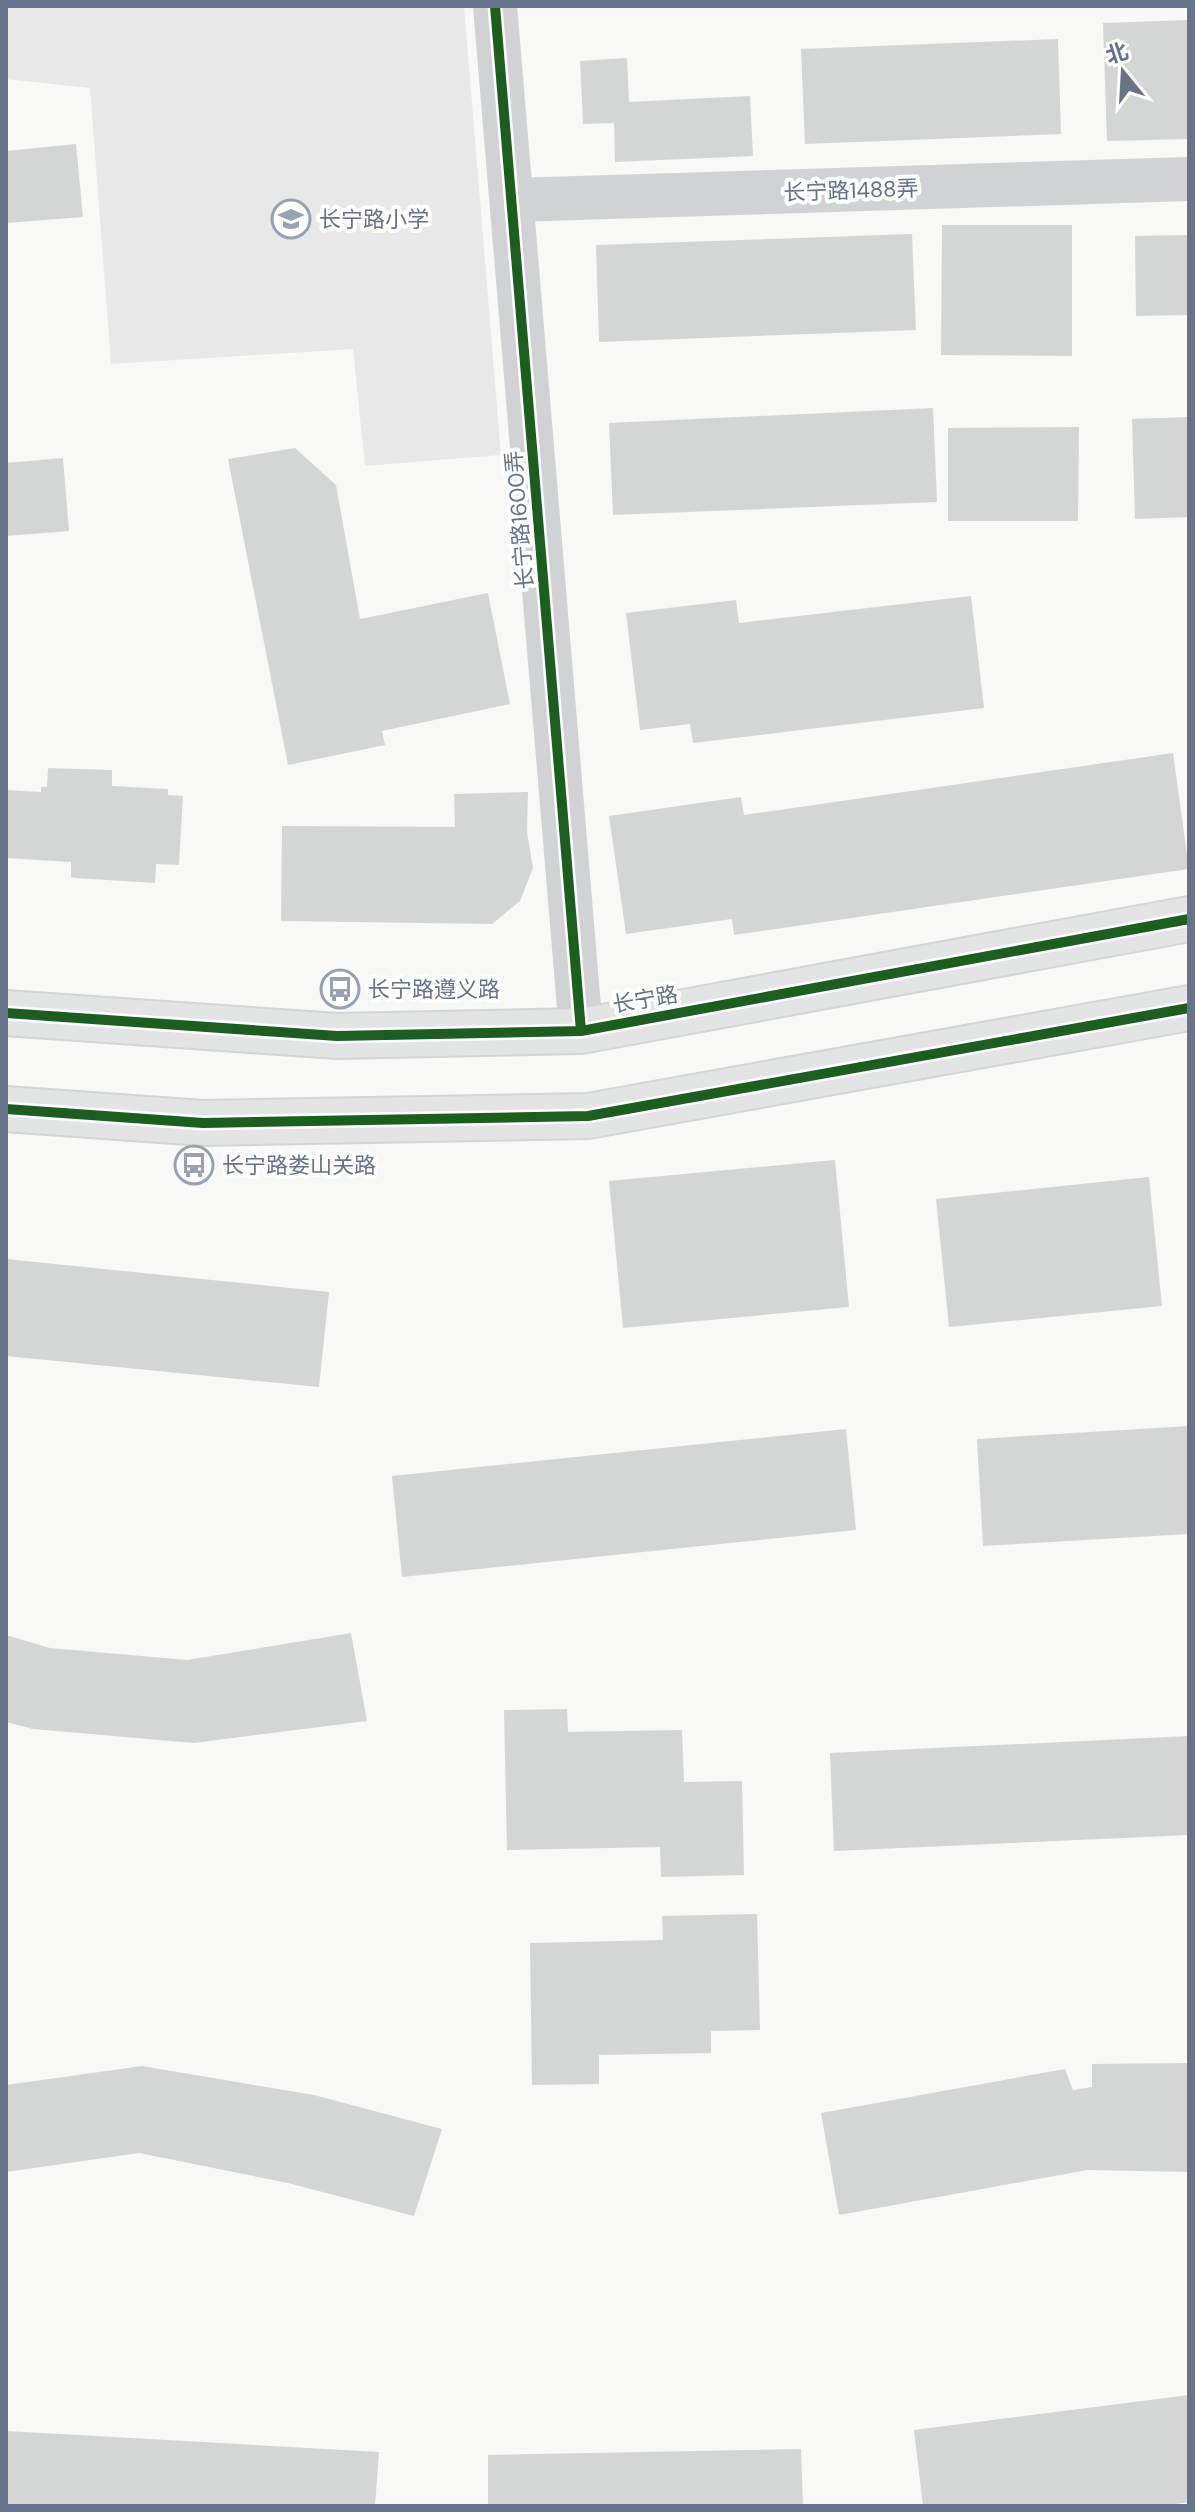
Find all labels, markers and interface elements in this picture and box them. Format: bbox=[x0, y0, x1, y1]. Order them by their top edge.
north arrow bbox=[1083, 32, 1163, 112]
text: 北 bbox=[1102, 36, 1132, 71]
street label: 长宁路1488弄 bbox=[783, 174, 919, 207]
school or university icon: 长宁路小学 bbox=[270, 198, 312, 240]
place label: 长宁路小学 bbox=[319, 205, 429, 234]
street label: 长宁路1600弄 bbox=[499, 450, 540, 590]
bus stop icon: 长宁路遵义路 bbox=[319, 968, 361, 1010]
place label: 长宁路遵义路 bbox=[368, 975, 500, 1004]
street label: 长宁路 bbox=[610, 979, 680, 1020]
bus stop icon: 长宁路娄山关路 bbox=[173, 1144, 215, 1186]
place label: 长宁路娄山关路 bbox=[222, 1151, 376, 1180]

